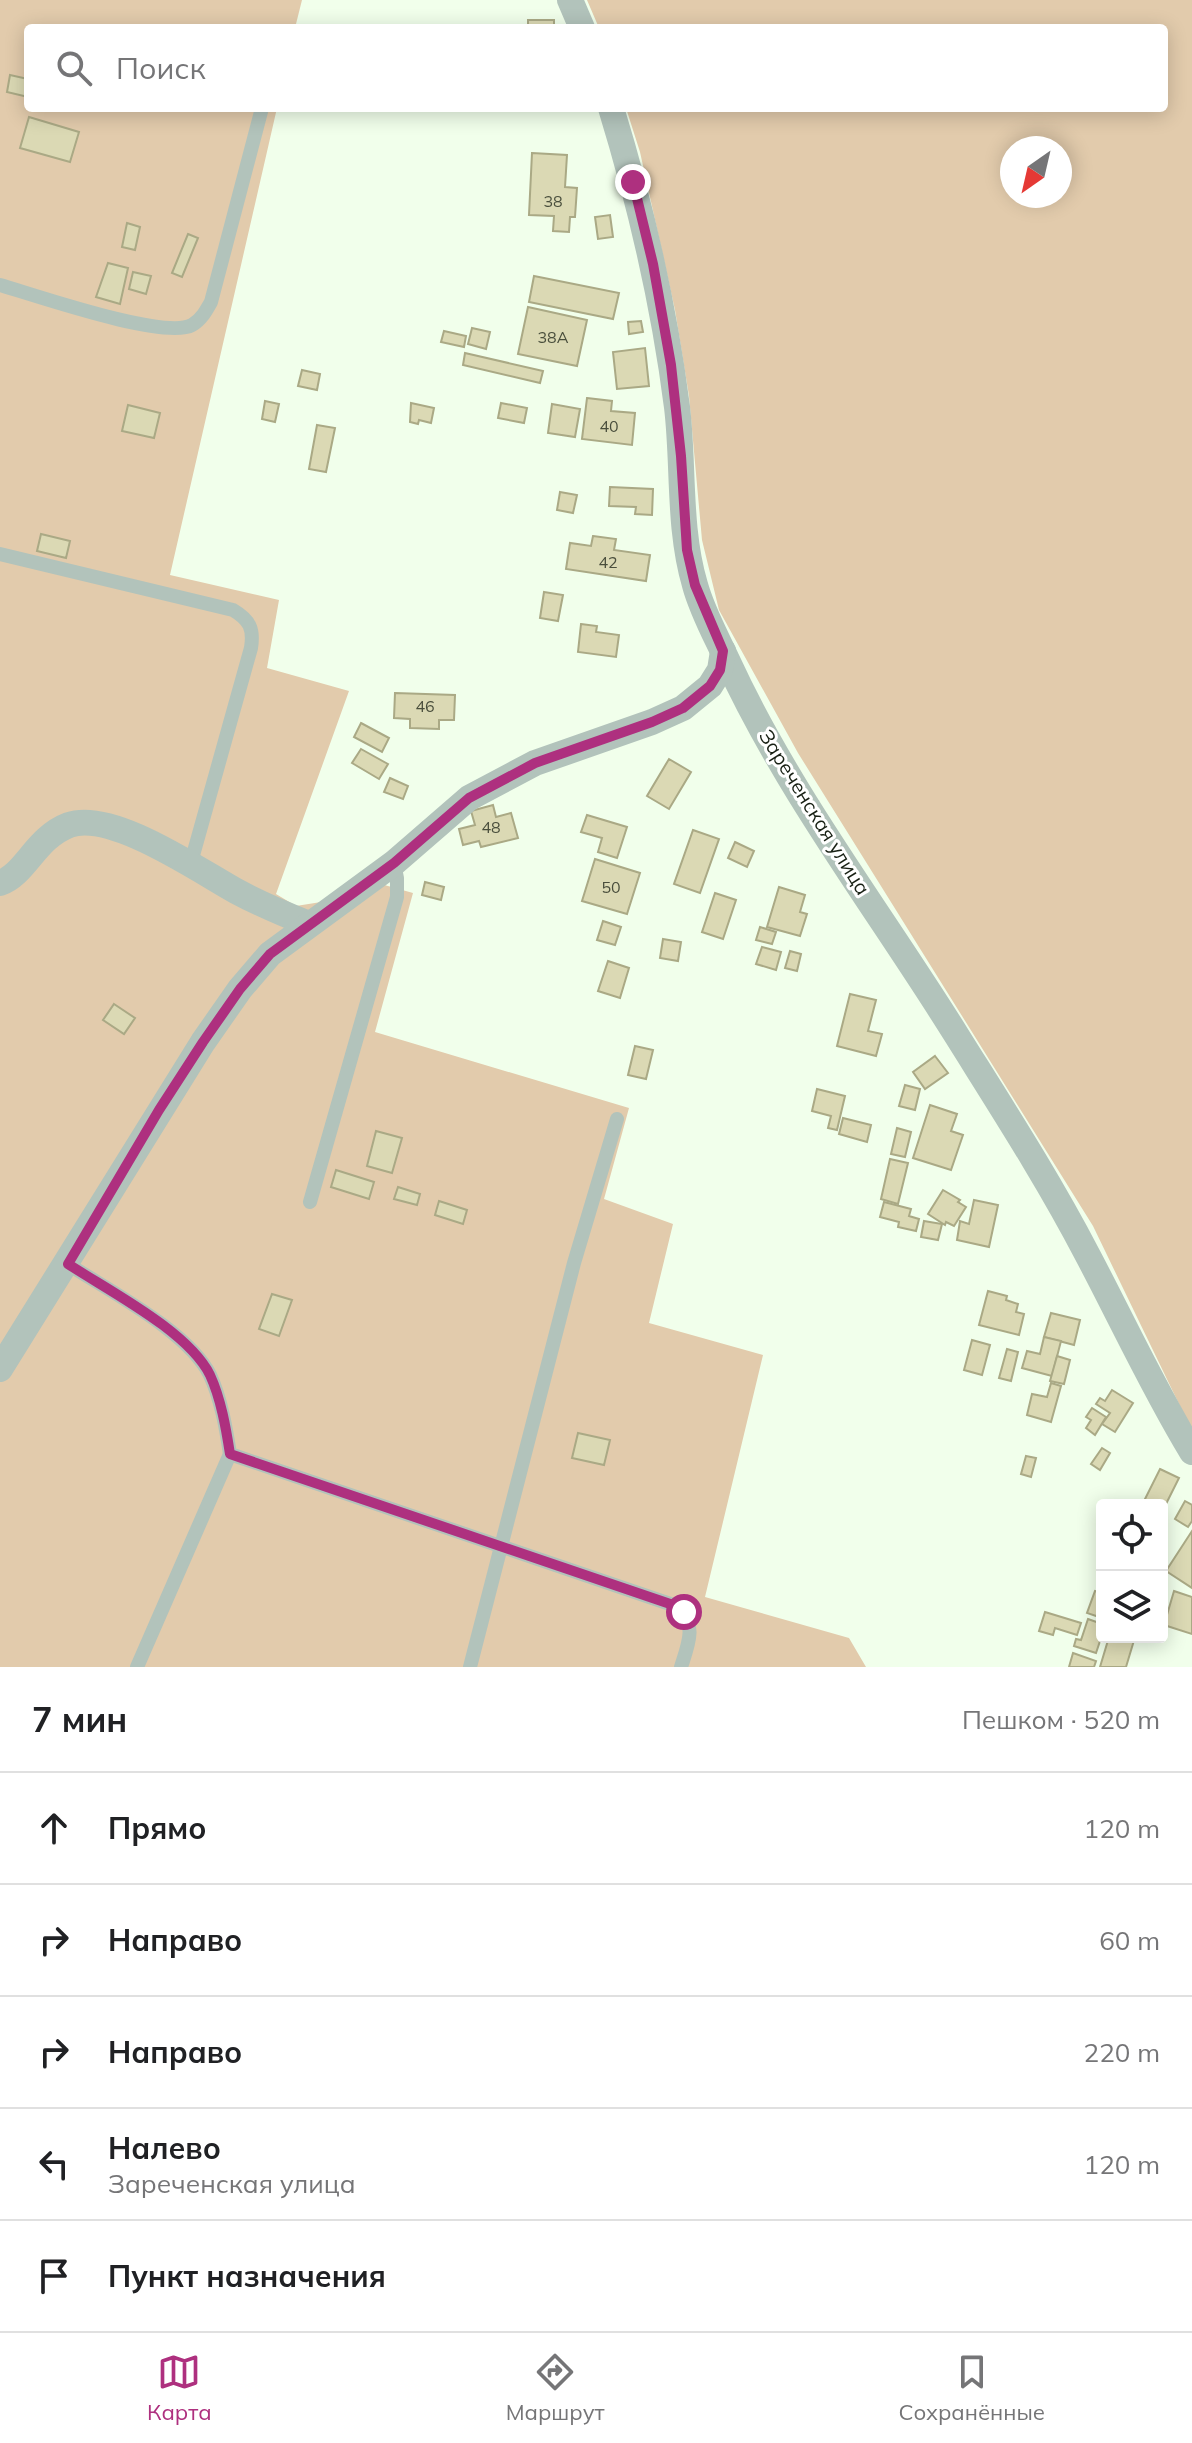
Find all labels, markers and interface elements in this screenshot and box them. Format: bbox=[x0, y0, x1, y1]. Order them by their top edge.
search box bbox=[24, 24, 1168, 112]
icon: search bbox=[52, 46, 96, 90]
text: Поиск bbox=[116, 49, 206, 87]
north arrow bbox=[1000, 136, 1072, 208]
route end bbox=[615, 164, 651, 200]
house number: 38 bbox=[543, 191, 563, 211]
house number: 38А bbox=[538, 327, 569, 347]
house number: 40 bbox=[599, 416, 619, 436]
house number: 42 bbox=[598, 552, 618, 572]
house number: 46 bbox=[415, 696, 435, 716]
street label: Зареченская улица bbox=[754, 725, 876, 899]
house number: 48 bbox=[481, 817, 501, 837]
house number: 50 bbox=[601, 877, 621, 897]
map controls bbox=[1096, 1499, 1168, 1643]
button: locate bbox=[1096, 1499, 1168, 1571]
button: layers bbox=[1096, 1571, 1168, 1643]
route start bbox=[666, 1594, 702, 1630]
text: 7 мин bbox=[32, 1698, 127, 1741]
text: Пешком · 520 m bbox=[962, 1703, 1160, 1736]
icon: ahead bbox=[32, 1806, 76, 1850]
text: Прямо bbox=[108, 1809, 206, 1847]
text: 120 m bbox=[1084, 1812, 1160, 1845]
icon: right bbox=[32, 1918, 76, 1962]
text: Направо bbox=[108, 1921, 242, 1959]
text: 60 m bbox=[1099, 1924, 1160, 1957]
icon: right bbox=[32, 2030, 76, 2074]
text: Направо bbox=[108, 2033, 242, 2071]
text: 220 m bbox=[1084, 2036, 1160, 2069]
text: Налево bbox=[108, 2129, 221, 2167]
icon: left bbox=[32, 2142, 76, 2186]
text: 120 m bbox=[1084, 2148, 1160, 2181]
text: Зареченская улица bbox=[108, 2167, 356, 2200]
icon: arrive bbox=[32, 2254, 76, 2298]
text: Пункт назначения bbox=[108, 2257, 386, 2295]
tab: Карта bbox=[147, 2350, 212, 2426]
tab: Маршрут bbox=[506, 2350, 605, 2426]
tab: Сохранённые bbox=[899, 2350, 1045, 2426]

